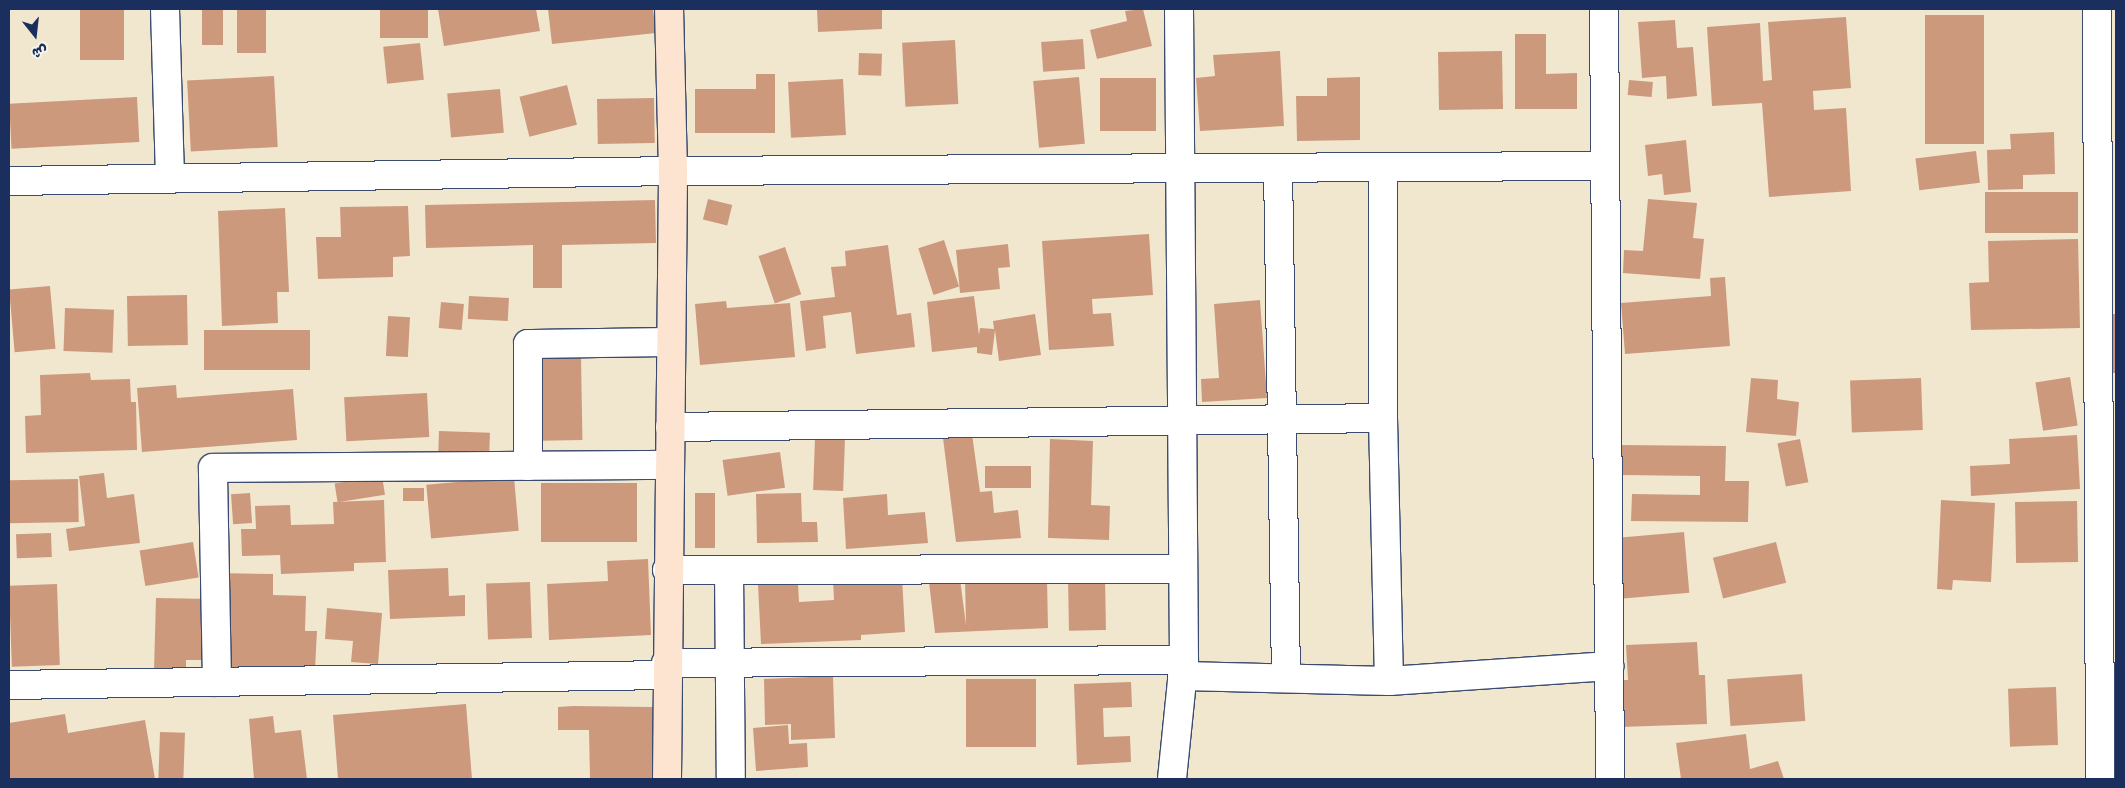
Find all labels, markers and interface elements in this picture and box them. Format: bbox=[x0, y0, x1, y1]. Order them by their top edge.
north arrow bbox=[10, 10, 60, 60]
text: ش bbox=[30, 40, 49, 60]

